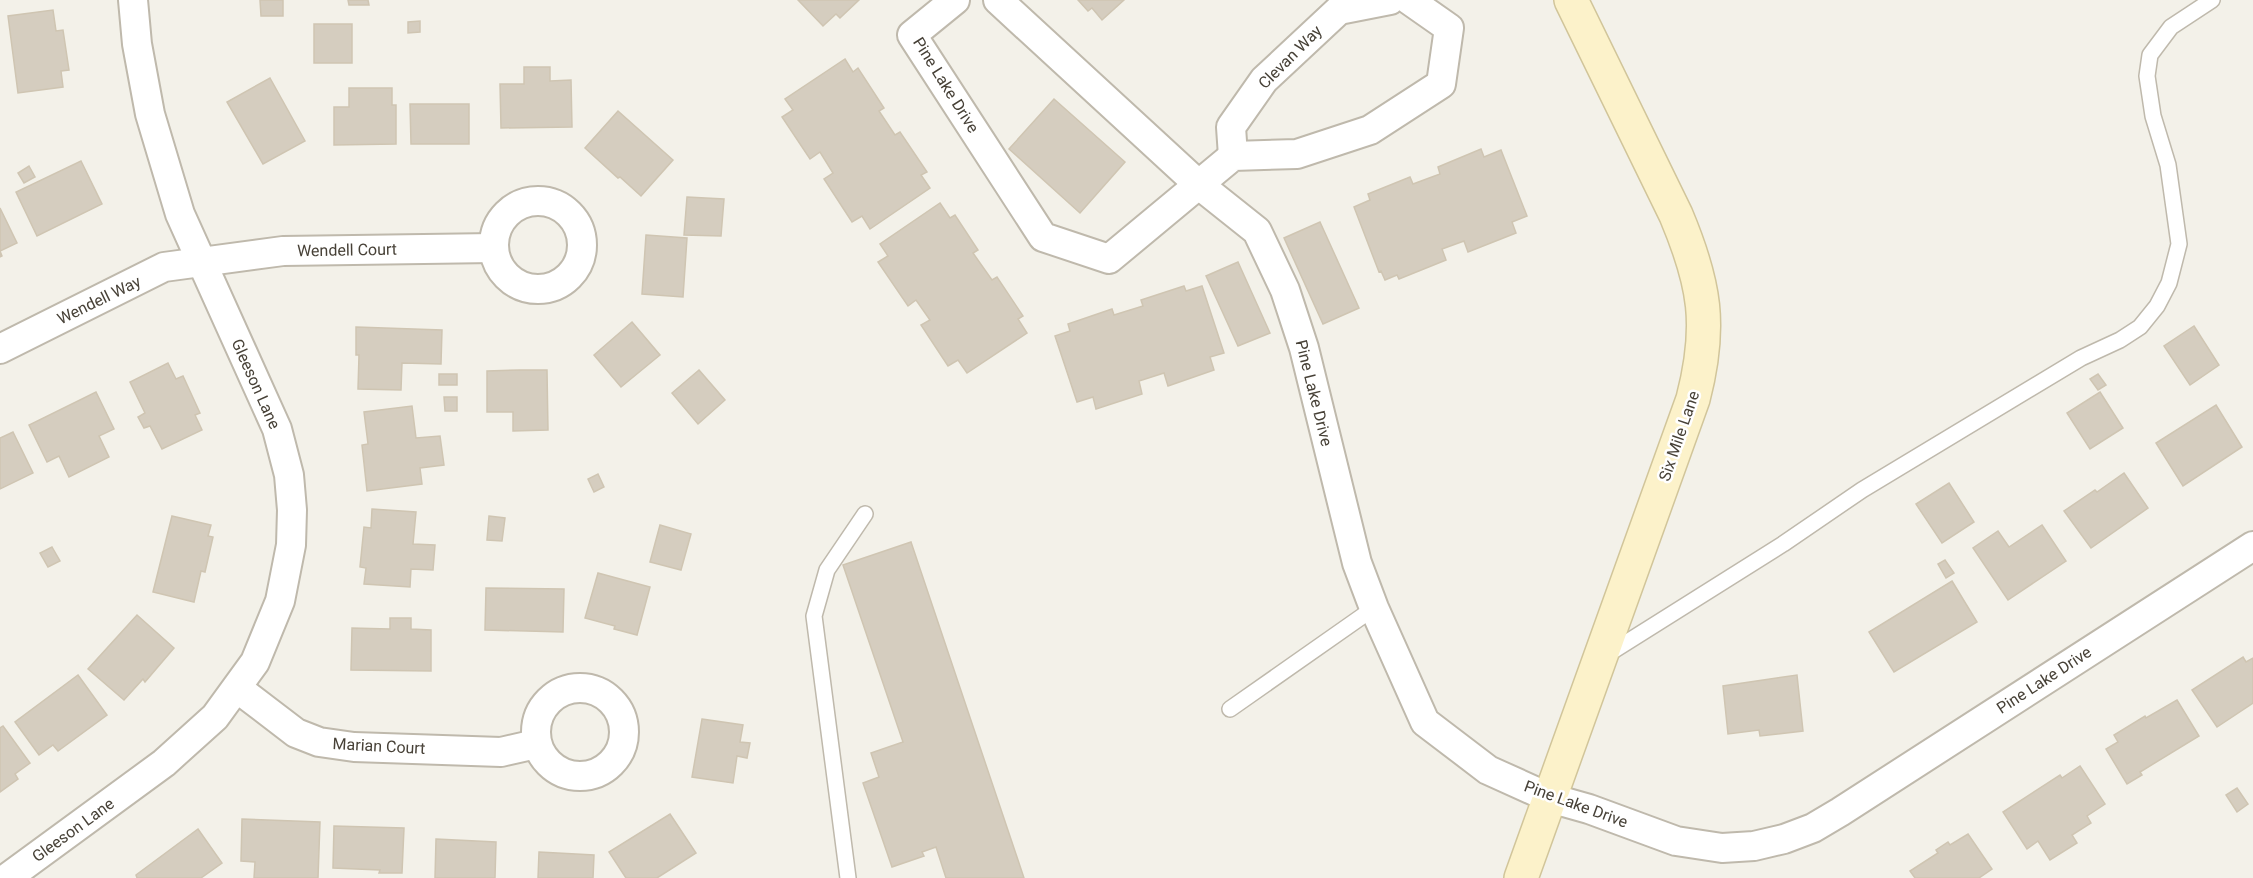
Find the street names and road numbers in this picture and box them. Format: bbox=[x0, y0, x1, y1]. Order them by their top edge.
street label: Clevan Way bbox=[1254, 21, 1326, 93]
street label: Pine Lake Drive bbox=[909, 34, 983, 136]
street label: Wendell Court bbox=[297, 240, 397, 260]
street label: Wendell Way bbox=[54, 271, 144, 328]
street label: Gleeson Lane bbox=[228, 336, 284, 432]
street label: Pine Lake Drive bbox=[1292, 338, 1336, 448]
street label: Six Mile Lane bbox=[1655, 388, 1703, 484]
street label: Pine Lake Drive bbox=[1993, 642, 2095, 718]
street label: Marian Court bbox=[332, 734, 426, 758]
street label: Pine Lake Drive bbox=[1522, 776, 1630, 832]
street label: Gleeson Lane bbox=[28, 794, 118, 866]

